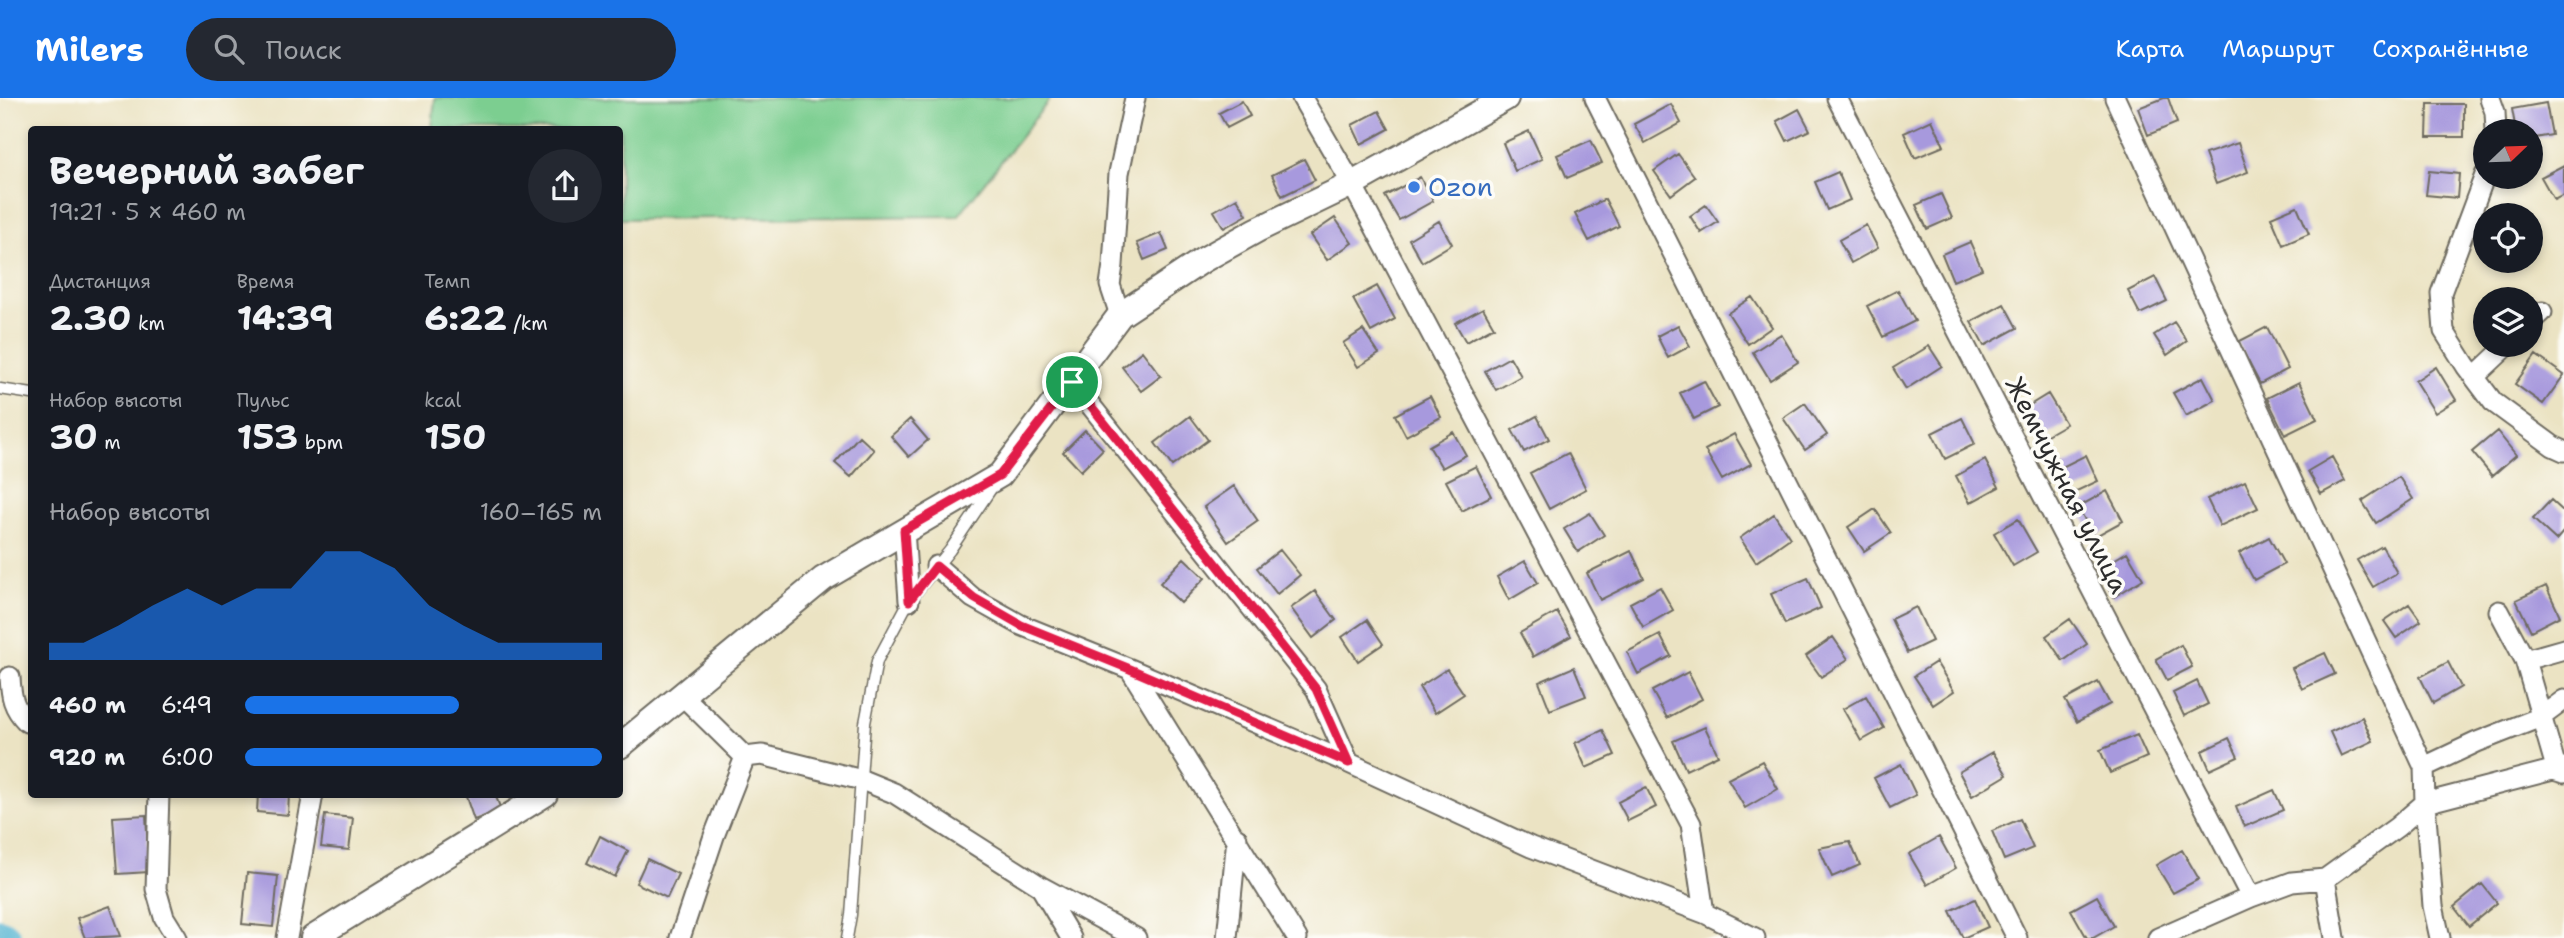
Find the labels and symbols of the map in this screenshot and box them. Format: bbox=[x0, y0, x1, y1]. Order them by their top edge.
north arrow bbox=[2473, 119, 2543, 189]
place label: Ozon bbox=[1428, 169, 1493, 204]
marker: Ozon bbox=[1406, 179, 1422, 195]
pin bbox=[1042, 352, 1102, 412]
street label: Жемчужная улица bbox=[1998, 371, 2137, 599]

